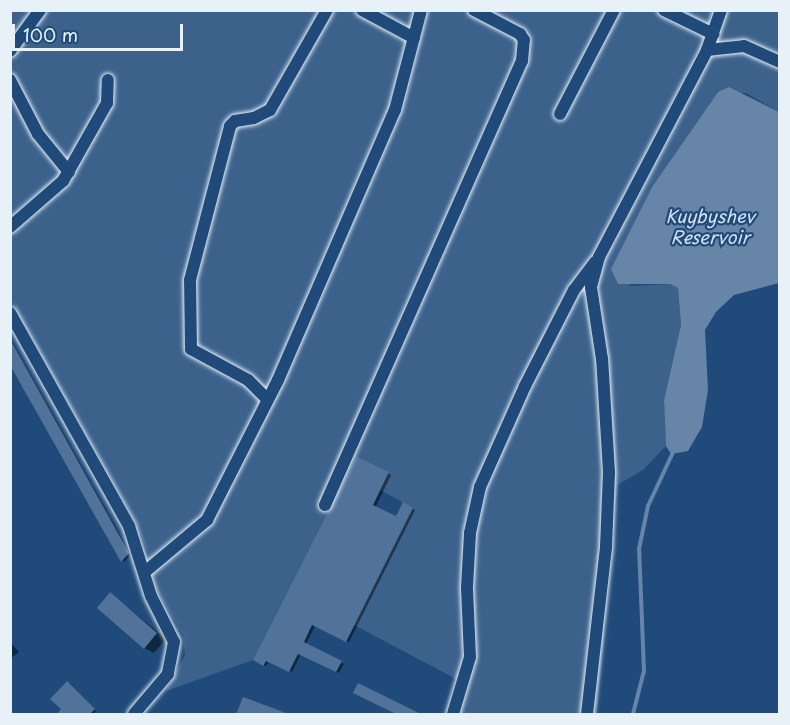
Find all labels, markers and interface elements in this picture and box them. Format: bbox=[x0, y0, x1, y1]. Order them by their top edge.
scale bar bbox=[15, 12, 186, 50]
text: 100 m bbox=[23, 21, 78, 48]
water label: Kuybyshev Reservoir bbox=[665, 206, 755, 248]

